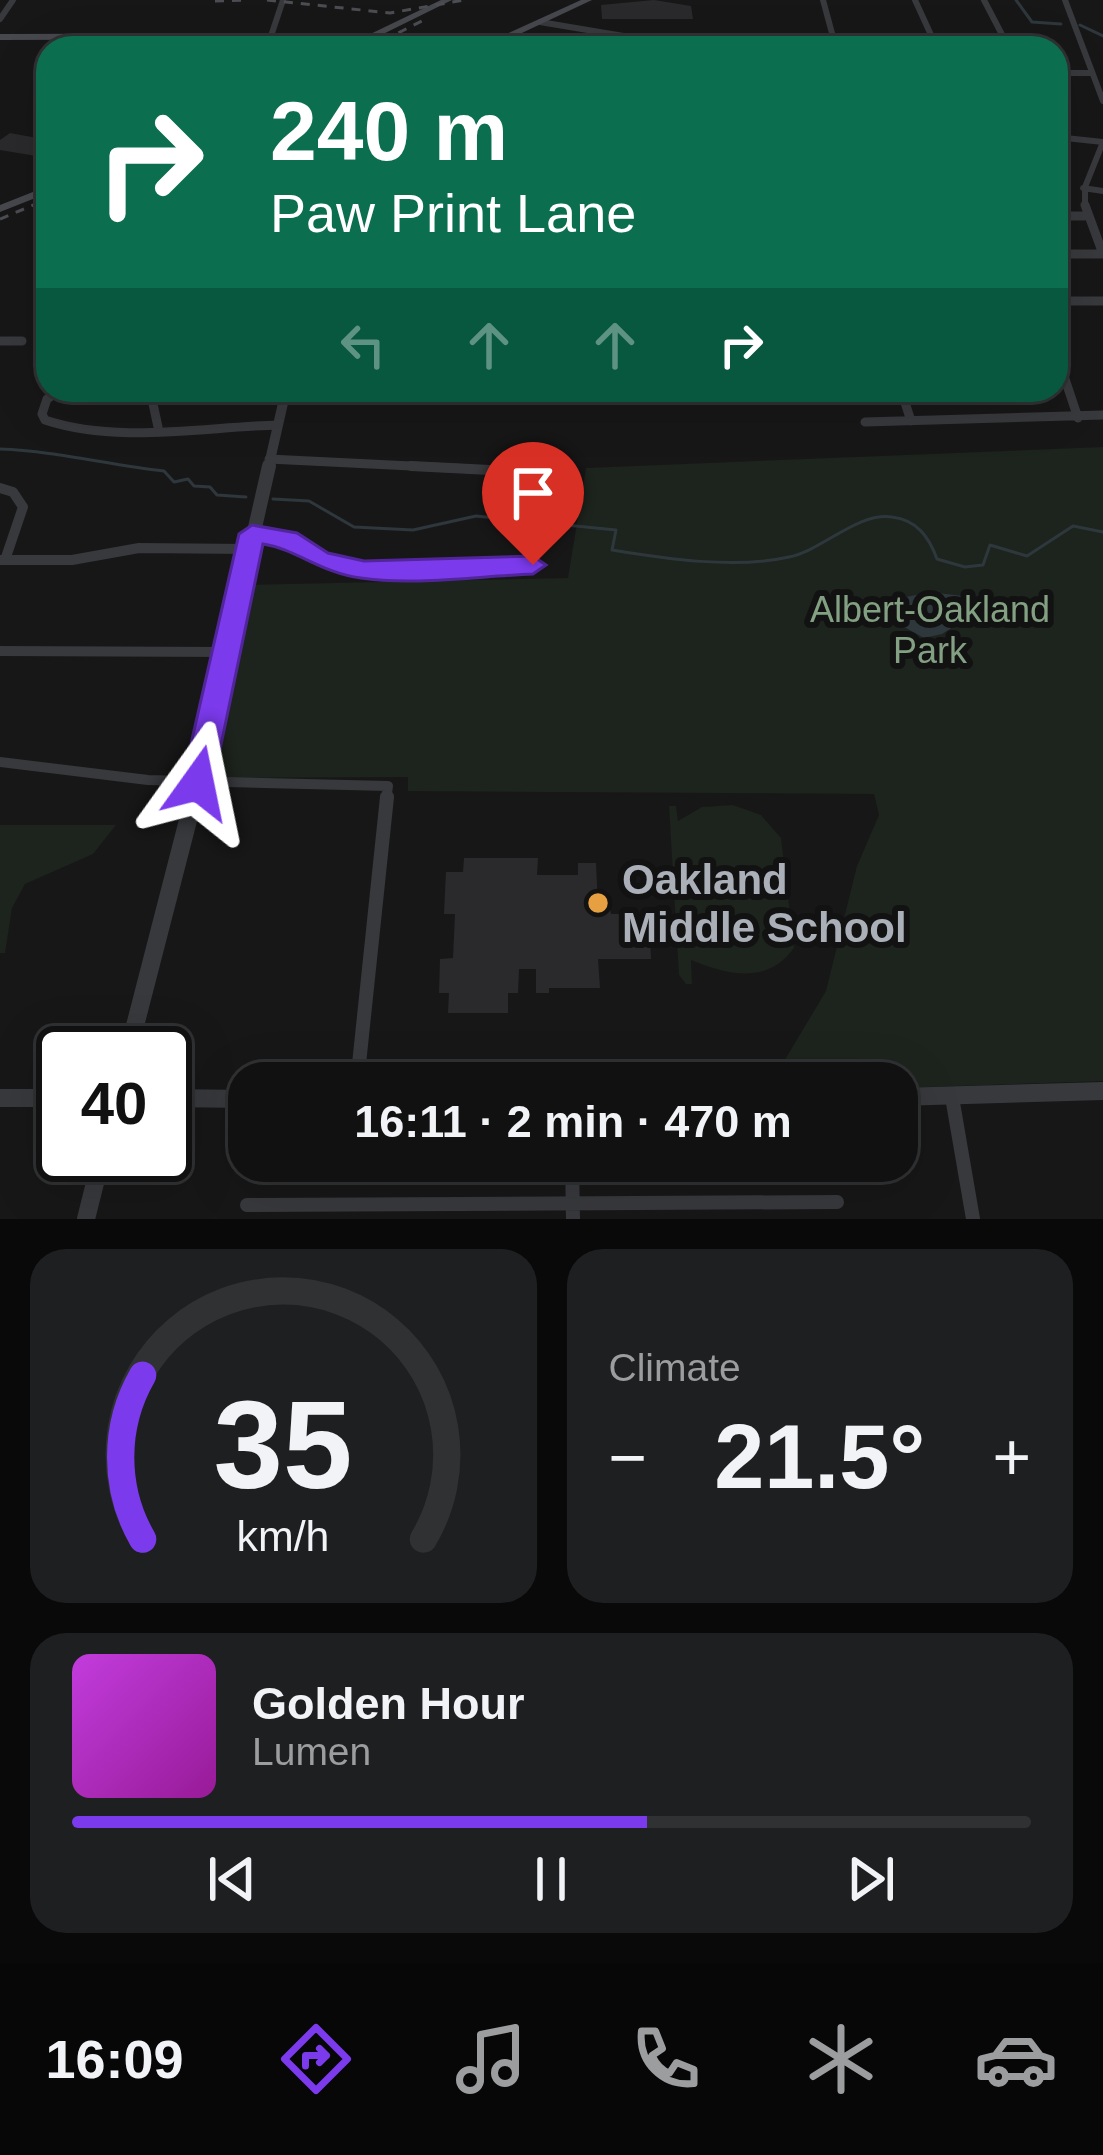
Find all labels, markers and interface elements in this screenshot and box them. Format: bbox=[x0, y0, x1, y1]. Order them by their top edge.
icon: right bbox=[72, 84, 228, 240]
text: 240 m bbox=[270, 84, 508, 178]
text: Paw Print Lane bbox=[270, 183, 636, 243]
icon: left bbox=[330, 312, 396, 378]
icon: ahead bbox=[456, 312, 522, 378]
icon: ahead bbox=[582, 312, 648, 378]
icon: right bbox=[708, 312, 774, 378]
pin bbox=[482, 442, 584, 565]
icon: arrive bbox=[500, 460, 566, 526]
park label: Albert-Oakland Park bbox=[810, 589, 1050, 671]
position arrow bbox=[135, 720, 261, 846]
place label: Oakland Middle School bbox=[622, 856, 907, 951]
marker: Oakland Middle School bbox=[585, 890, 611, 916]
speed limit sign: 40 bbox=[36, 1026, 192, 1182]
text: 16:11 · 2 min · 470 m bbox=[354, 1096, 792, 1147]
text: Climate bbox=[609, 1346, 741, 1389]
text: 35 bbox=[214, 1375, 353, 1514]
text: 21.5° bbox=[714, 1407, 925, 1507]
text: − bbox=[609, 1420, 647, 1494]
text: + bbox=[992, 1420, 1031, 1494]
text: km/h bbox=[237, 1512, 330, 1560]
text: Golden Hour bbox=[252, 1678, 524, 1729]
text: Lumen bbox=[252, 1730, 371, 1773]
icon: previous bbox=[199, 1846, 265, 1912]
icon: pause bbox=[518, 1846, 584, 1912]
icon: next bbox=[838, 1846, 904, 1912]
icon: directions bbox=[274, 2017, 358, 2101]
icon: music bbox=[449, 2017, 533, 2101]
icon: phone bbox=[624, 2017, 708, 2101]
icon: climate bbox=[799, 2017, 883, 2101]
icon: car bbox=[974, 2017, 1058, 2101]
text: 16:09 bbox=[45, 2029, 184, 2089]

